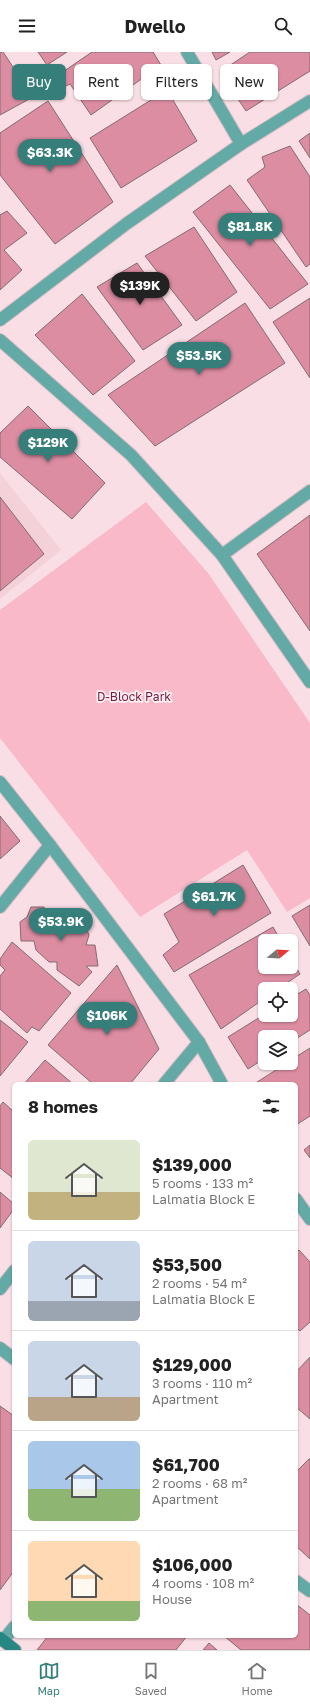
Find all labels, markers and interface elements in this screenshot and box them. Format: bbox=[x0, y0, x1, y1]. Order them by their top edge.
icon: menu bbox=[16, 15, 38, 37]
text: Dwello bbox=[124, 15, 186, 37]
icon: search bbox=[272, 15, 294, 37]
chip: Buy bbox=[12, 64, 66, 100]
chip: Rent bbox=[74, 64, 133, 100]
chip: Filters bbox=[141, 64, 212, 100]
chip: New bbox=[220, 64, 278, 100]
pin: $63.3K bbox=[17, 139, 83, 173]
text: $63.3K bbox=[27, 144, 73, 160]
pin: $81.8K bbox=[217, 213, 283, 247]
text: $81.8K bbox=[227, 218, 273, 234]
pin: $139K bbox=[112, 272, 168, 306]
text: $139K bbox=[119, 277, 161, 293]
pin: $53.5K bbox=[166, 342, 232, 376]
text: $53.5K bbox=[176, 347, 222, 363]
pin: $129K bbox=[20, 429, 76, 463]
text: $129K bbox=[27, 434, 69, 450]
park label: D-Block Park bbox=[97, 689, 171, 704]
pin: $61.7K bbox=[181, 883, 247, 917]
text: $61.7K bbox=[192, 888, 236, 904]
pin: $53.9K bbox=[28, 908, 94, 942]
text: $53.9K bbox=[38, 913, 84, 929]
north arrow bbox=[258, 934, 298, 974]
map controls bbox=[258, 934, 298, 1070]
button: locate bbox=[258, 982, 298, 1022]
pin: $106K bbox=[79, 1002, 135, 1036]
text: $106K bbox=[86, 1007, 128, 1023]
button: layers bbox=[258, 1030, 298, 1070]
icon: filters bbox=[260, 1095, 282, 1117]
text: 8 homes bbox=[28, 1096, 98, 1117]
text: $139,000 bbox=[152, 1154, 232, 1175]
icon: home bbox=[60, 1156, 108, 1204]
text: 5 rooms · 133 m² bbox=[152, 1175, 253, 1191]
text: Lalmatia Block E bbox=[152, 1191, 255, 1207]
text: $53,500 bbox=[152, 1254, 222, 1275]
icon: home bbox=[60, 1257, 108, 1305]
text: 2 rooms · 54 m² bbox=[152, 1275, 247, 1291]
text: Lalmatia Block E bbox=[152, 1291, 255, 1307]
text: $129,000 bbox=[152, 1354, 232, 1375]
icon: home bbox=[60, 1357, 108, 1405]
text: 3 rooms · 110 m² bbox=[152, 1375, 252, 1391]
text: Apartment bbox=[152, 1391, 219, 1407]
text: $61,700 bbox=[152, 1454, 220, 1475]
icon: home bbox=[60, 1457, 108, 1505]
text: 2 rooms · 68 m² bbox=[152, 1475, 247, 1491]
text: Apartment bbox=[152, 1491, 219, 1507]
text: $106,000 bbox=[152, 1554, 233, 1575]
icon: home bbox=[60, 1557, 108, 1605]
text: 4 rooms · 108 m² bbox=[152, 1575, 254, 1591]
text: House bbox=[152, 1591, 192, 1607]
tab: Map bbox=[37, 1660, 60, 1697]
tab: Saved bbox=[135, 1660, 167, 1697]
tab: Home bbox=[242, 1660, 273, 1697]

